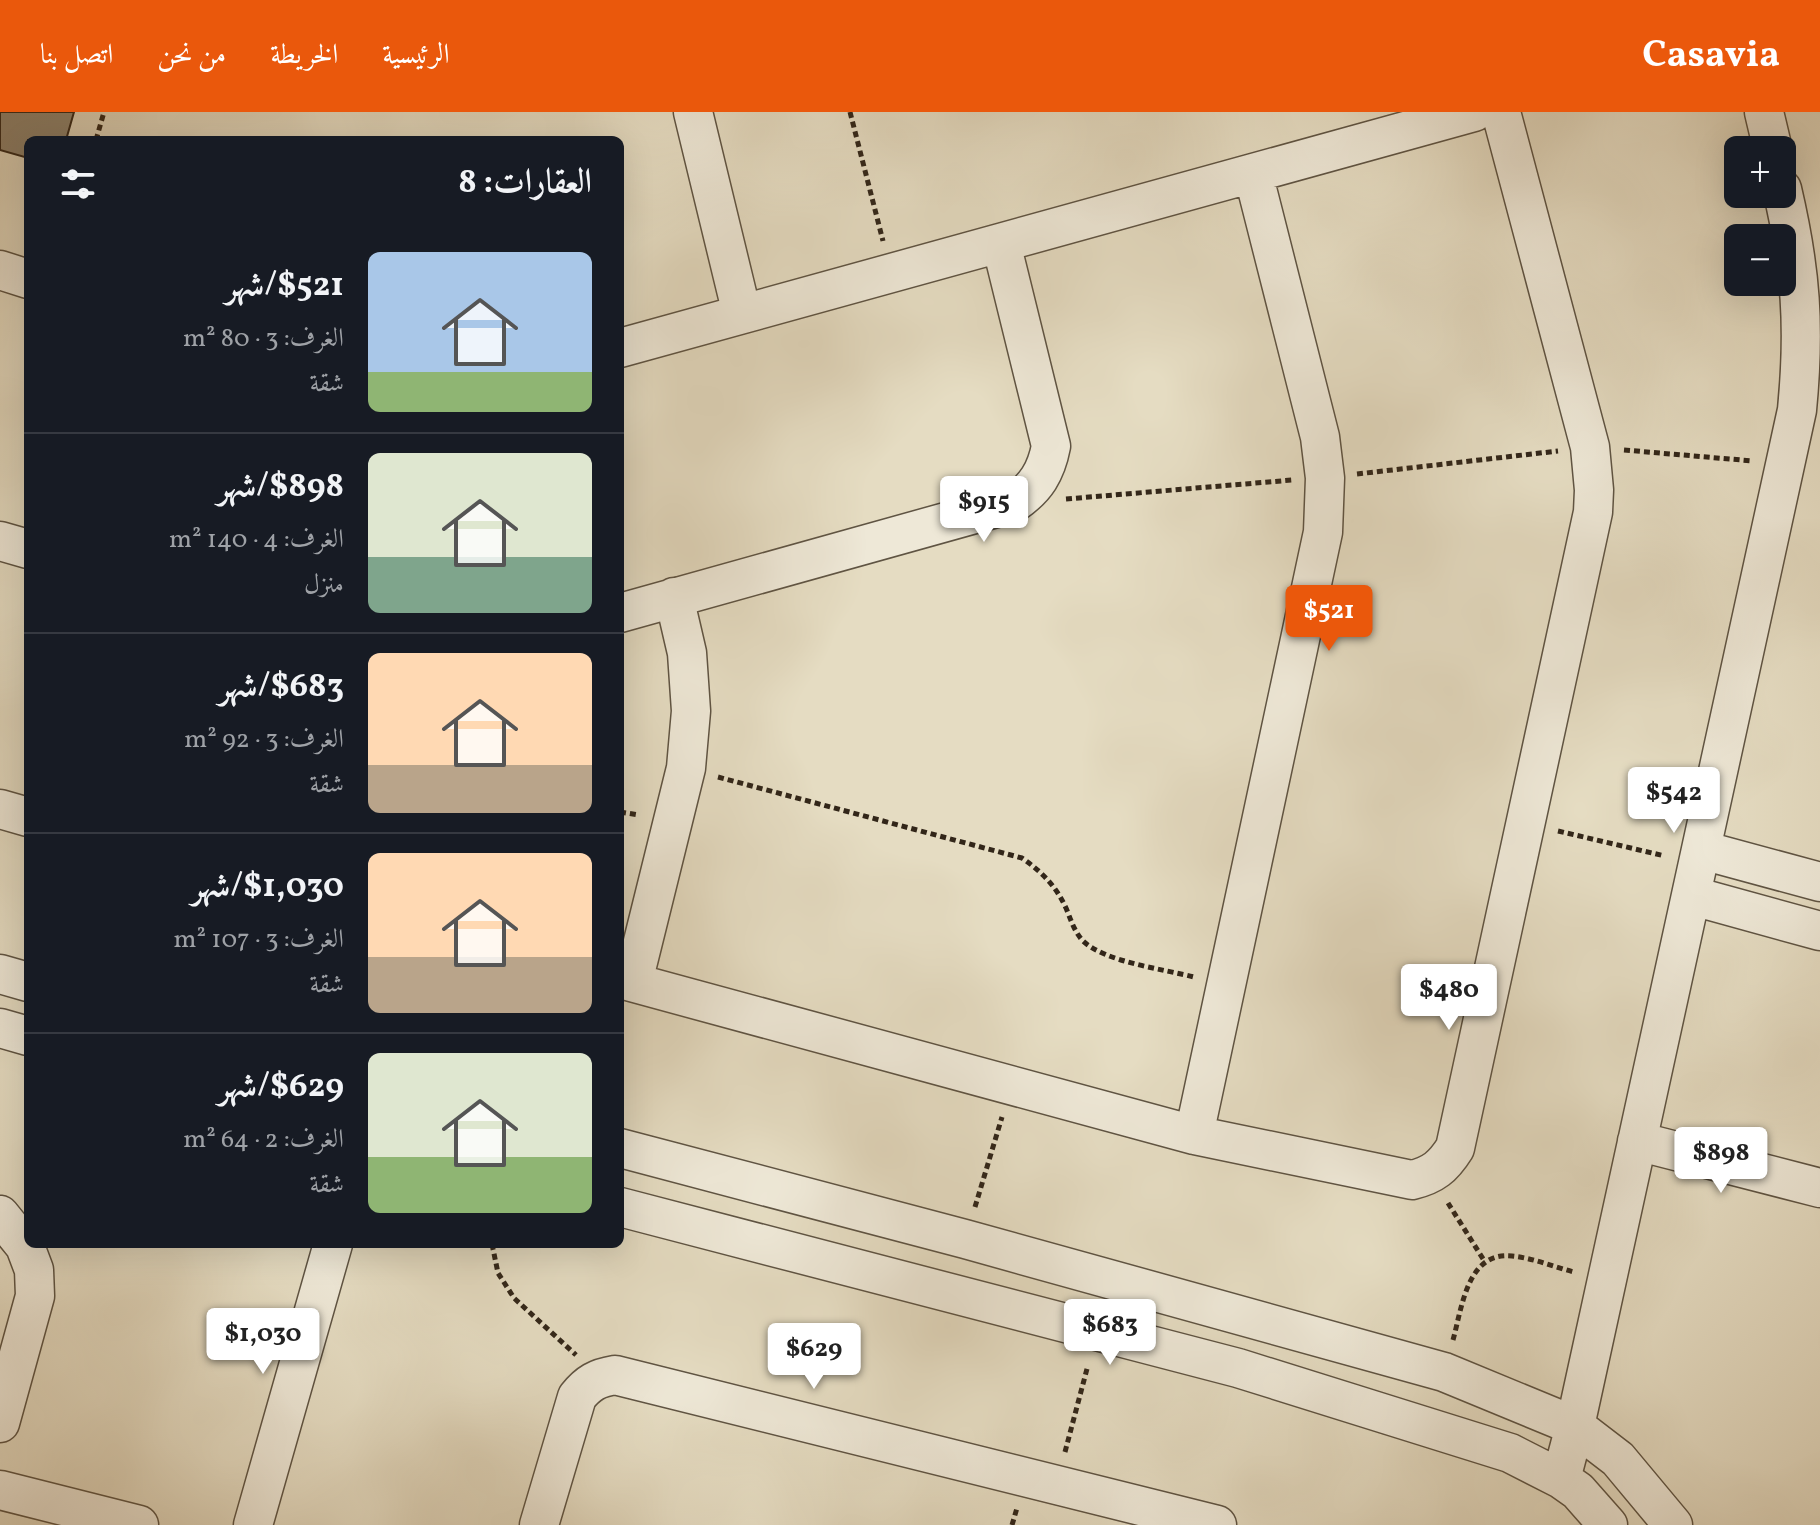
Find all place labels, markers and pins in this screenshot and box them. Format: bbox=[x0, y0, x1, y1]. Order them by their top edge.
pin: $915 bbox=[937, 476, 1031, 544]
pin: $521 bbox=[1282, 585, 1376, 653]
pin: $542 bbox=[1627, 767, 1721, 835]
pin: $480 bbox=[1402, 964, 1496, 1032]
pin: $898 bbox=[1674, 1127, 1768, 1195]
pin: $683 bbox=[1063, 1299, 1157, 1367]
pin: $1,030 bbox=[198, 1308, 328, 1376]
pin: $629 bbox=[767, 1323, 861, 1391]

